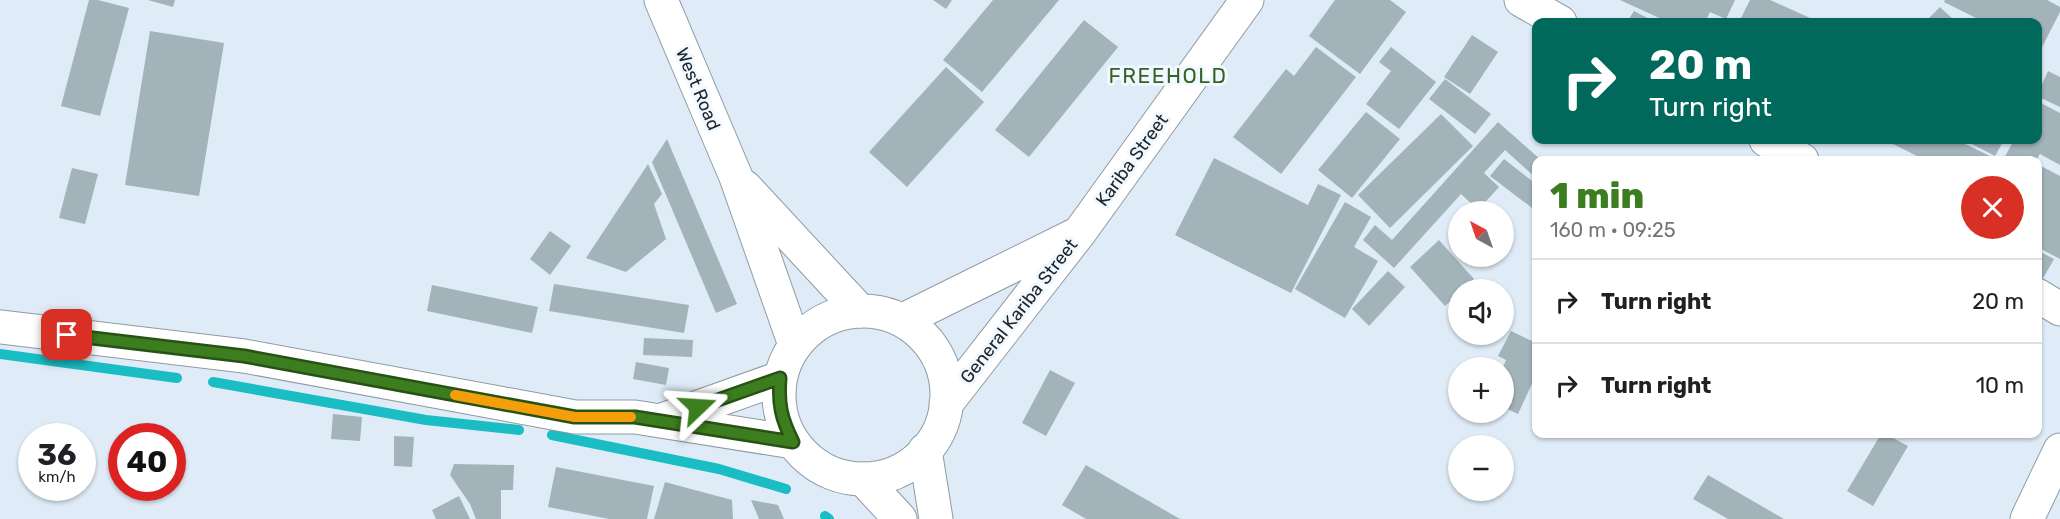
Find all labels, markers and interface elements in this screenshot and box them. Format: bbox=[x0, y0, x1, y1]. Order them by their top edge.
text: 20 m bbox=[1649, 40, 1752, 90]
icon: right bbox=[1550, 42, 1628, 120]
street label: West Road bbox=[671, 44, 725, 134]
district label: FREEHOLD bbox=[1109, 63, 1227, 88]
text: Turn right bbox=[1649, 91, 1772, 123]
street label: Kariba Street bbox=[1091, 109, 1173, 211]
text: 1 min bbox=[1550, 174, 1644, 217]
button: close bbox=[1961, 176, 2024, 239]
north arrow bbox=[1448, 201, 1514, 267]
map controls bbox=[1448, 201, 1514, 501]
text: 160 m · 09:25 bbox=[1550, 218, 1676, 242]
street label: General Kariba Street bbox=[956, 234, 1082, 388]
button: sound bbox=[1448, 279, 1514, 345]
icon: right bbox=[1550, 285, 1583, 318]
text: Turn right bbox=[1601, 288, 1711, 315]
text: 20 m bbox=[1972, 288, 2024, 315]
pin bbox=[41, 309, 92, 360]
icon: arrive bbox=[50, 318, 83, 351]
button: + bbox=[1448, 357, 1514, 423]
icon: right bbox=[1550, 369, 1583, 402]
text: Turn right bbox=[1601, 372, 1711, 399]
text: 10 m bbox=[1976, 372, 2024, 399]
position arrow bbox=[666, 375, 730, 439]
speed limit sign: 40 bbox=[108, 423, 186, 501]
button: − bbox=[1448, 435, 1514, 501]
text: 36 bbox=[37, 437, 77, 473]
text: km/h bbox=[38, 468, 76, 486]

